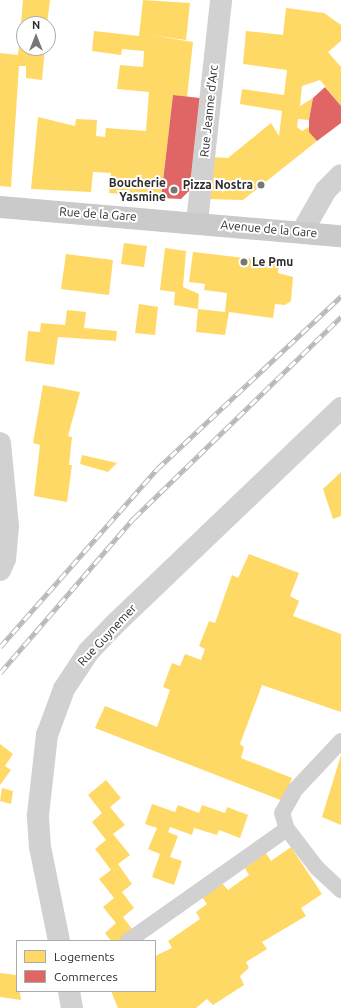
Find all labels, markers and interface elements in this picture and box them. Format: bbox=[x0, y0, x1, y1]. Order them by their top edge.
north arrow bbox=[16, 16, 56, 56]
text: N bbox=[32, 19, 40, 31]
street label: Rue Jeanne d'Arc bbox=[197, 64, 221, 158]
place label: Boucherie Yasmine bbox=[109, 176, 166, 204]
place label: Pizza Nostra bbox=[183, 178, 253, 192]
marker: Pizza Nostra bbox=[256, 180, 266, 190]
marker: Boucherie Yasmine bbox=[169, 185, 179, 195]
street label: Rue de la Gare bbox=[59, 204, 137, 224]
street label: Avenue de la Gare bbox=[220, 218, 318, 240]
place label: Le Pmu bbox=[252, 255, 293, 269]
marker: Le Pmu bbox=[239, 257, 249, 267]
street label: Rue Guynemer bbox=[75, 601, 139, 669]
legend bbox=[16, 940, 156, 992]
text: Logements bbox=[54, 950, 114, 963]
text: Commerces bbox=[54, 970, 118, 983]

